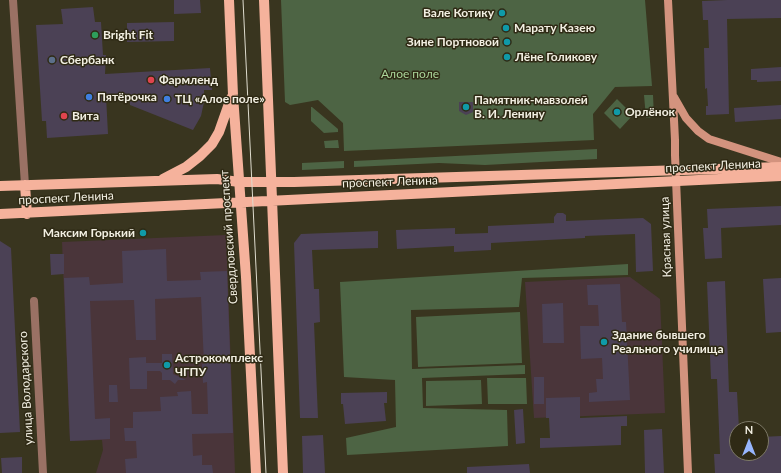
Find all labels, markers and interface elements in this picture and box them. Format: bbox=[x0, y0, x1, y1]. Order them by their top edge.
place label: Вале Котику bbox=[423, 6, 494, 20]
marker: Вале Котику bbox=[497, 8, 507, 18]
place label: Марату Казею bbox=[514, 21, 595, 35]
marker: Марату Казею bbox=[501, 23, 511, 33]
place label: Bright Fit bbox=[103, 28, 153, 42]
marker: Bright Fit bbox=[90, 30, 100, 40]
place label: Зине Портновой bbox=[407, 35, 499, 49]
marker: Зине Портновой bbox=[502, 37, 512, 47]
place label: Лёне Голикову bbox=[515, 50, 597, 64]
marker: Лёне Голикову bbox=[502, 52, 512, 62]
place label: Сбербанк bbox=[60, 53, 115, 67]
marker: Сбербанк bbox=[47, 55, 57, 65]
park label: Алое поле bbox=[381, 67, 439, 81]
place label: Фармленд bbox=[159, 73, 218, 87]
marker: Фармленд bbox=[146, 75, 156, 85]
place label: Пятёрочка bbox=[97, 90, 157, 104]
marker: Пятёрочка bbox=[84, 92, 94, 102]
place label: ТЦ «Алое поле» bbox=[175, 92, 265, 106]
place label: Памятник-мавзолей В. И. Ленину bbox=[474, 93, 588, 121]
marker: ТЦ «Алое поле» bbox=[162, 94, 172, 104]
marker: Памятник-мавзолей В. И. Ленину bbox=[461, 102, 471, 112]
place label: Орлёнок bbox=[625, 105, 675, 119]
marker: Орлёнок bbox=[612, 107, 622, 117]
place label: Вита bbox=[72, 109, 99, 123]
marker: Вита bbox=[59, 111, 69, 121]
street label: проспект Ленина bbox=[665, 156, 761, 176]
street label: Свердловский проспект bbox=[217, 170, 241, 304]
street label: проспект Ленина bbox=[342, 173, 438, 191]
street label: проспект Ленина bbox=[18, 188, 114, 208]
street label: Красная улица bbox=[657, 196, 675, 278]
place label: Максим Горький bbox=[43, 226, 135, 240]
marker: Максим Горький bbox=[138, 228, 148, 238]
place label: Здание бывшего Реального училища bbox=[612, 328, 724, 356]
street label: улица Володарского bbox=[16, 331, 36, 445]
marker: Здание бывшего Реального училища bbox=[599, 337, 609, 347]
place label: Астрокомплекс ЧГПУ bbox=[175, 351, 263, 379]
marker: Астрокомплекс ЧГПУ bbox=[162, 360, 172, 370]
north arrow bbox=[729, 421, 769, 461]
text: N bbox=[745, 423, 753, 436]

